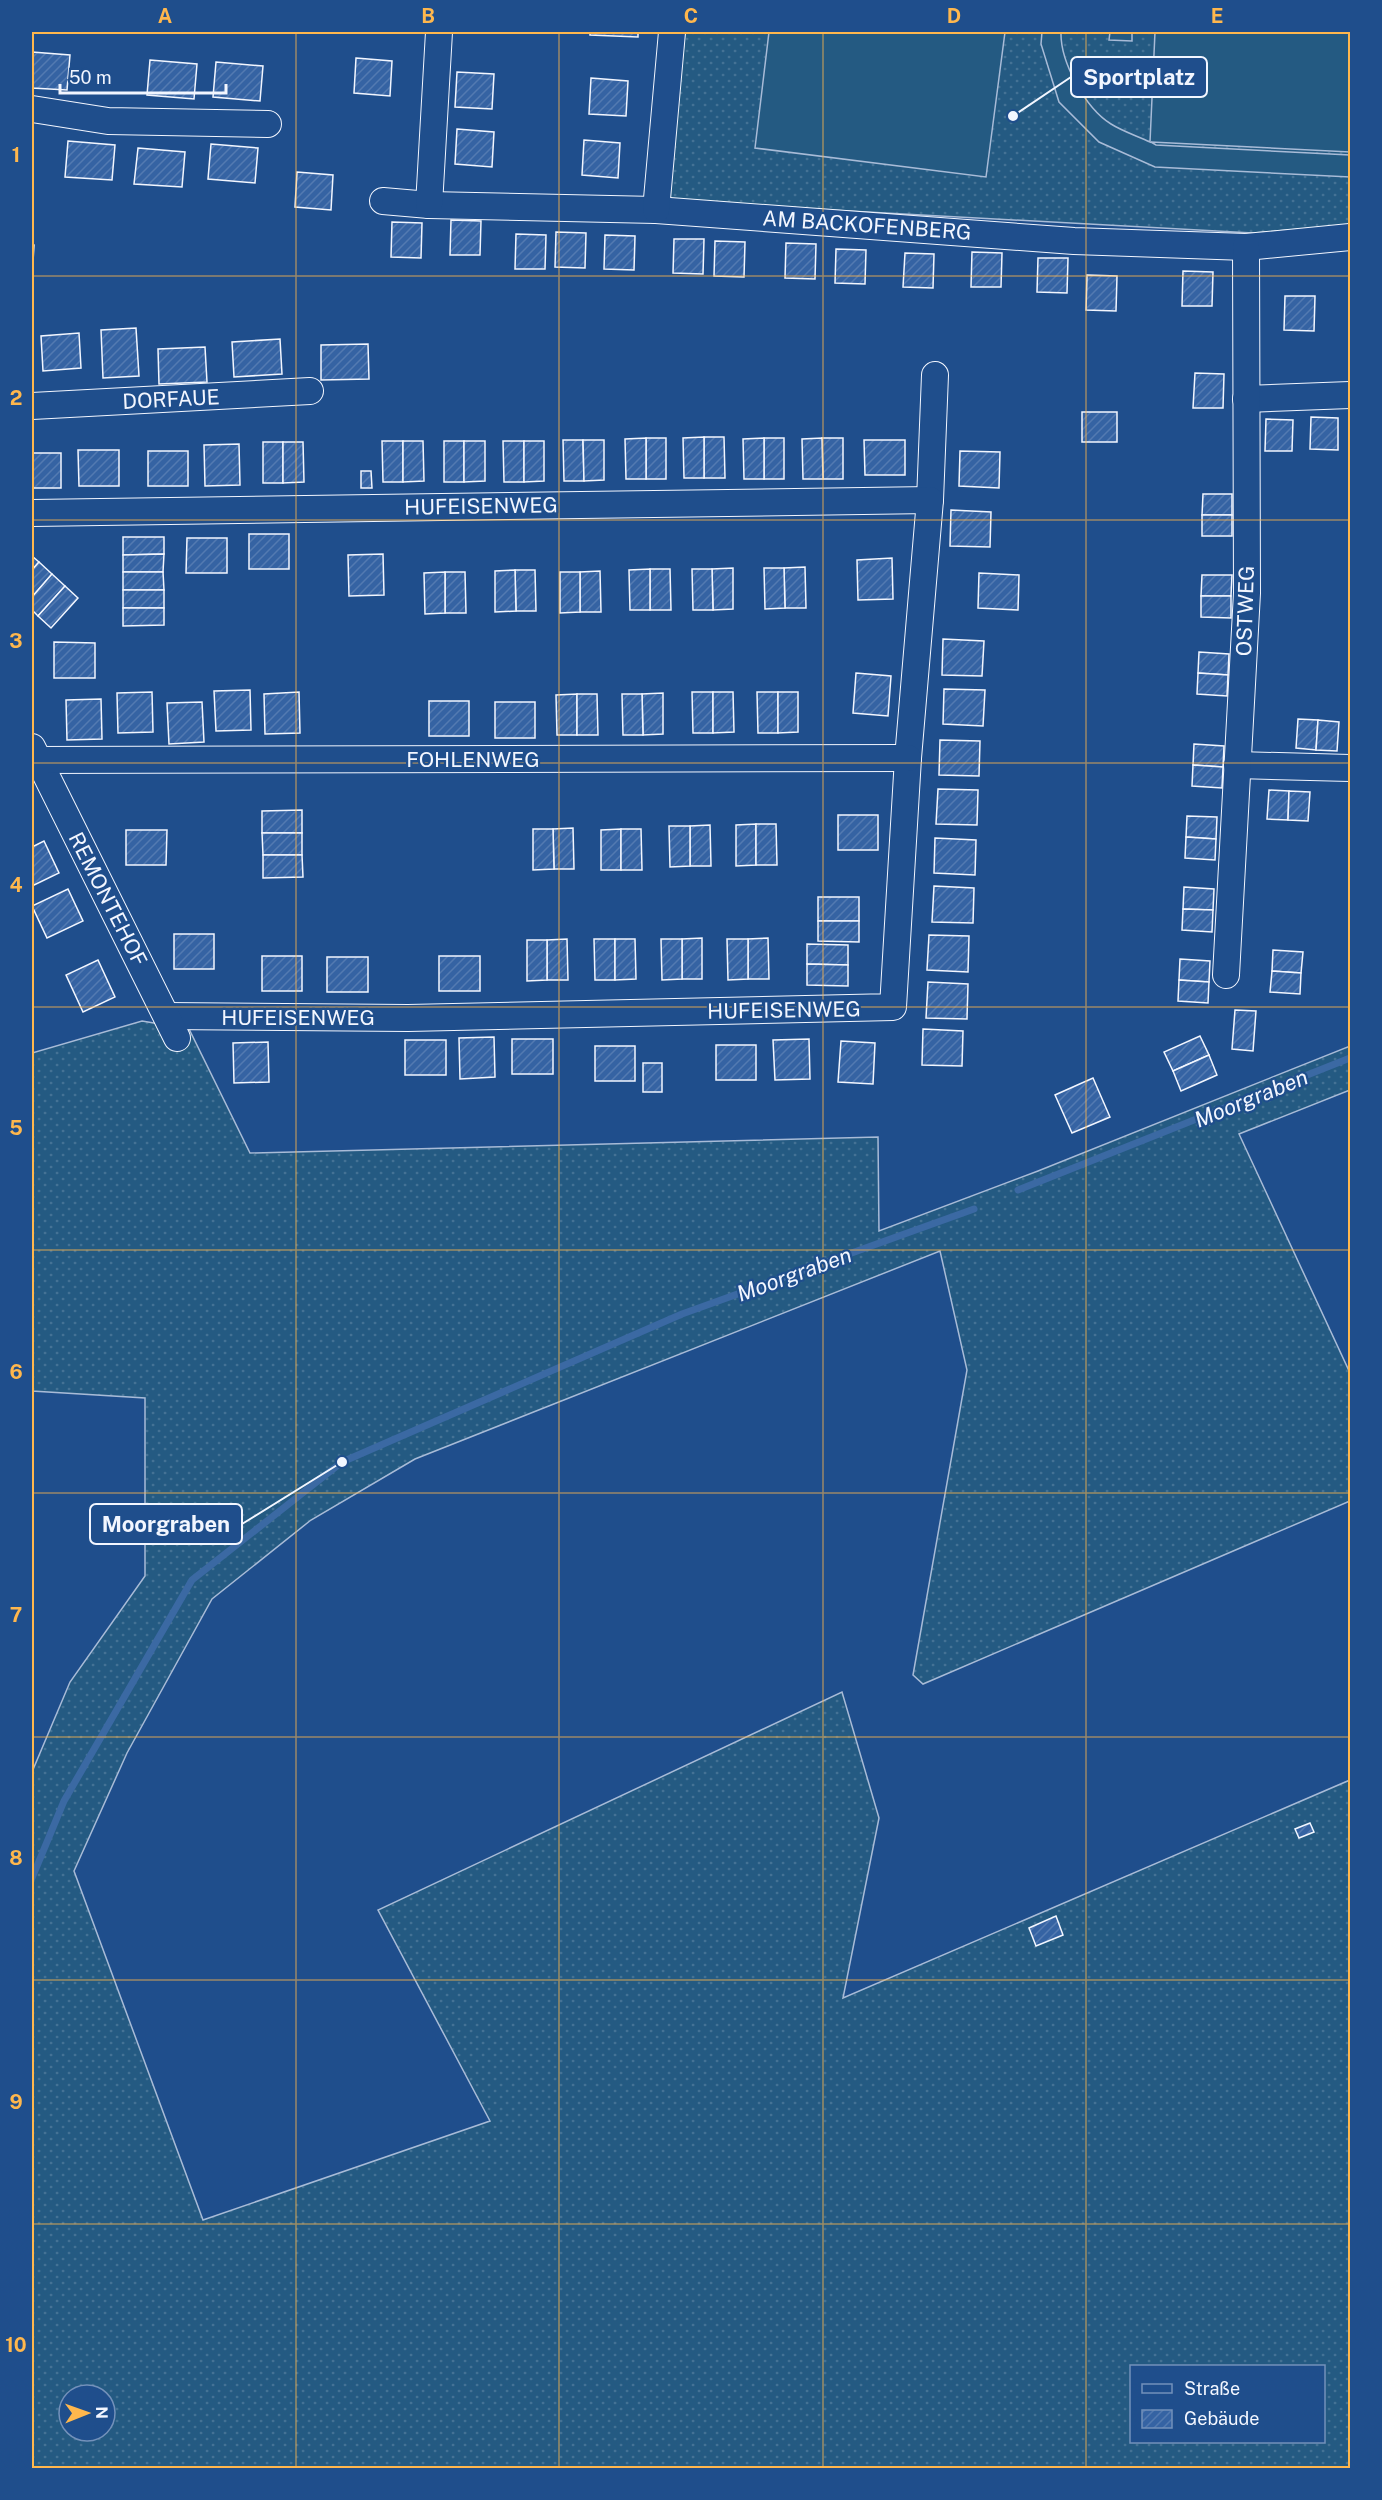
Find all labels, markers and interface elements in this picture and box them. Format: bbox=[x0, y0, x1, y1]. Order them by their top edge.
text: A bbox=[158, 4, 172, 28]
text: B bbox=[421, 4, 435, 28]
text: C bbox=[684, 4, 698, 28]
text: D bbox=[947, 4, 961, 28]
text: E bbox=[1211, 4, 1223, 28]
scale bar bbox=[60, 57, 226, 95]
callout: Sportplatz bbox=[1071, 57, 1207, 97]
text: Sportplatz bbox=[1083, 64, 1195, 90]
text: 50 m bbox=[69, 67, 112, 88]
text: 1 bbox=[12, 143, 20, 167]
street label: AM BACKOFENBERG bbox=[762, 205, 972, 245]
street label: DORFAUE bbox=[122, 384, 220, 414]
text: 2 bbox=[10, 386, 22, 410]
street label: HUFEISENWEG bbox=[404, 492, 558, 520]
street label: OSTWEG bbox=[1231, 565, 1259, 657]
text: 3 bbox=[9, 629, 23, 653]
street label: FOHLENWEG bbox=[406, 747, 540, 772]
street label: REMONTEHOF bbox=[64, 828, 152, 970]
text: 4 bbox=[9, 873, 23, 897]
street label: HUFEISENWEG bbox=[707, 996, 861, 1024]
street label: HUFEISENWEG bbox=[221, 1005, 375, 1030]
water label: Moorgraben bbox=[1190, 1063, 1312, 1133]
text: 5 bbox=[9, 1116, 23, 1140]
water label: Moorgraben bbox=[733, 1241, 855, 1307]
text: 6 bbox=[9, 1360, 23, 1384]
callout: Moorgraben bbox=[90, 1504, 242, 1544]
text: Moorgraben bbox=[102, 1511, 230, 1537]
text: 7 bbox=[10, 1603, 22, 1627]
text: 8 bbox=[9, 1846, 23, 1870]
text: 9 bbox=[9, 2090, 23, 2114]
text: 10 bbox=[5, 2333, 27, 2357]
legend bbox=[1130, 2365, 1325, 2443]
text: Straße bbox=[1184, 2378, 1240, 2399]
north arrow bbox=[57, 2383, 117, 2443]
text: N bbox=[92, 2406, 111, 2419]
text: Gebäude bbox=[1184, 2408, 1259, 2429]

